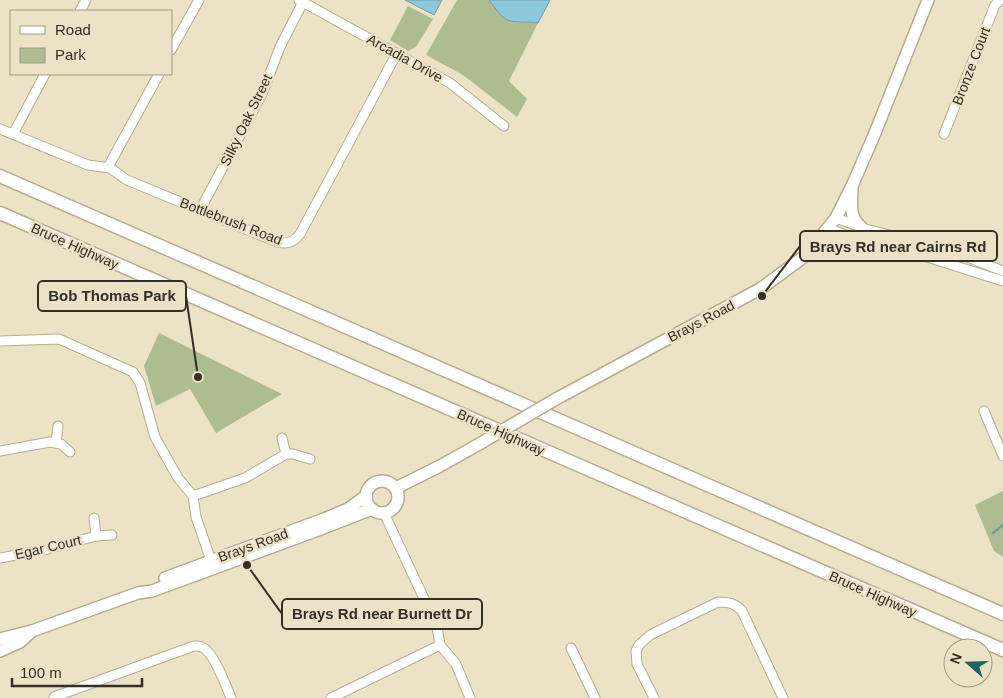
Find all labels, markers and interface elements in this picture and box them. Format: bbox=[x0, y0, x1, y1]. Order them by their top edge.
legend bbox=[10, 10, 172, 75]
text: Road bbox=[55, 21, 91, 38]
street label: Bronze Court bbox=[949, 25, 993, 107]
street label: Arcadia Drive bbox=[364, 31, 446, 85]
text: Park bbox=[55, 46, 86, 63]
street label: Silky Oak Street bbox=[217, 71, 275, 169]
street label: Bottlebrush Road bbox=[178, 194, 284, 248]
street label: Bruce Highway bbox=[29, 220, 121, 272]
callout: Brays Rd near Cairns Rd bbox=[800, 231, 997, 261]
text: Brays Rd near Cairns Rd bbox=[810, 238, 986, 255]
callout: Bob Thomas Park bbox=[38, 281, 186, 311]
text: Bob Thomas Park bbox=[48, 287, 176, 304]
street label: Brays Road bbox=[665, 297, 737, 345]
street label: Bruce Highway bbox=[455, 406, 547, 458]
street label: Brays Road bbox=[216, 525, 290, 565]
street label: Egar Court bbox=[13, 532, 83, 562]
street label: Bruce Highway bbox=[827, 568, 919, 620]
callout: Brays Rd near Burnett Dr bbox=[282, 599, 482, 629]
text: Brays Rd near Burnett Dr bbox=[292, 605, 472, 622]
north arrow bbox=[943, 638, 993, 688]
text: N bbox=[947, 651, 965, 666]
scale bar bbox=[12, 656, 142, 688]
text: 100 m bbox=[20, 664, 62, 681]

